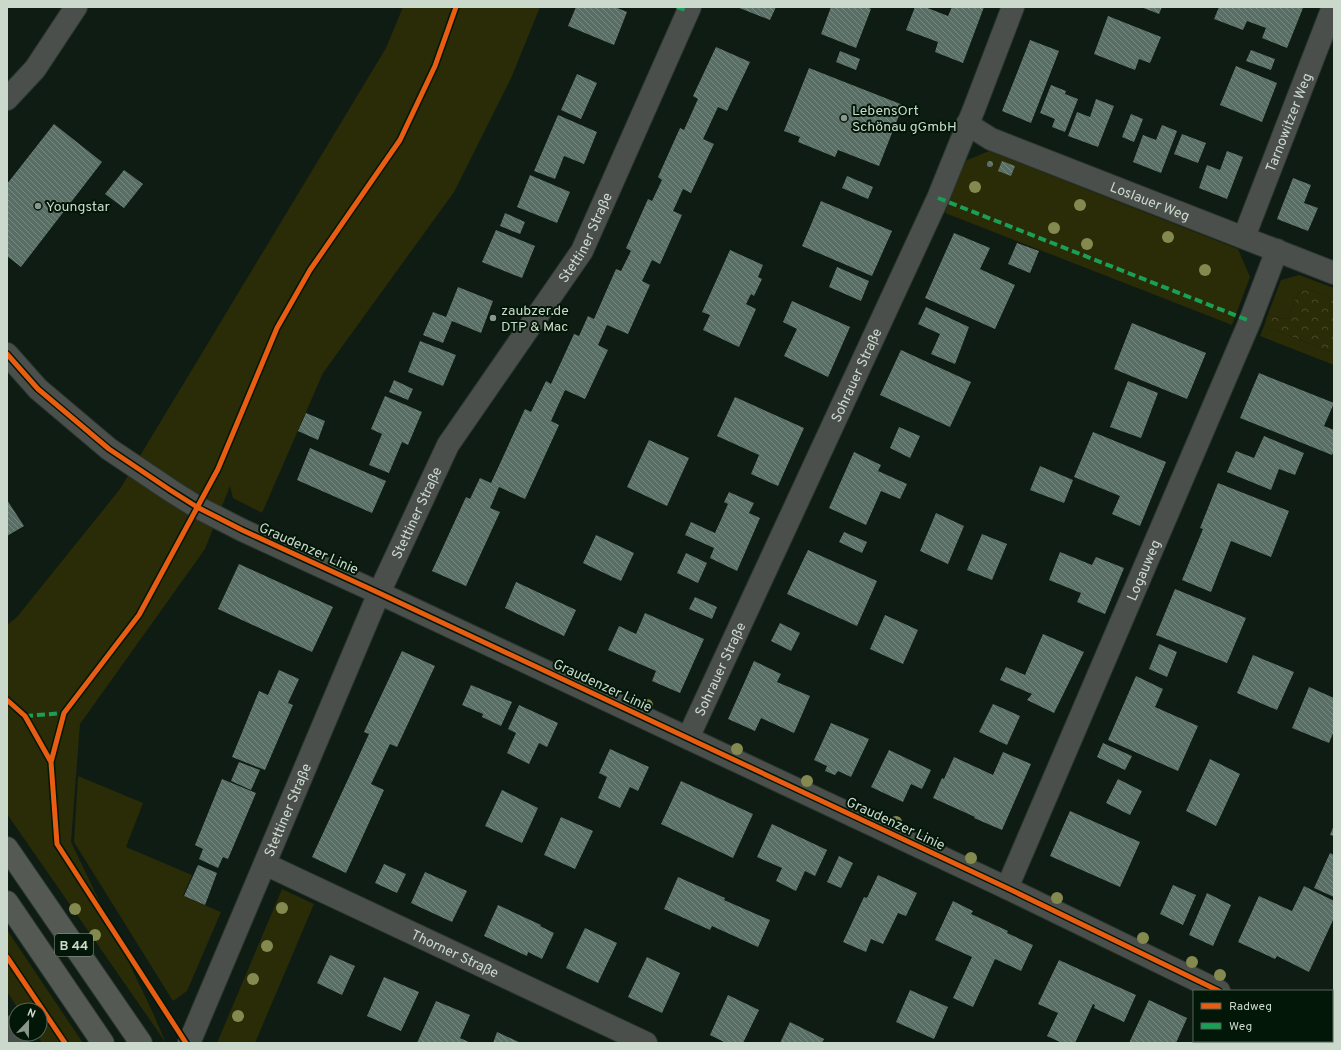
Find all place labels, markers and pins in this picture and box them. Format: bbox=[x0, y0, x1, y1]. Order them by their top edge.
place label: LebensOrt Schönau gGmbH bbox=[852, 103, 957, 136]
marker: LebensOrt Schönau gGmbH bbox=[839, 113, 849, 123]
place label: Youngstar bbox=[46, 199, 111, 216]
marker: Youngstar bbox=[33, 201, 43, 211]
place label: zaubzer.de DTP & Mac bbox=[501, 303, 569, 336]
marker: zaubzer.de DTP & Mac bbox=[488, 313, 498, 323]

